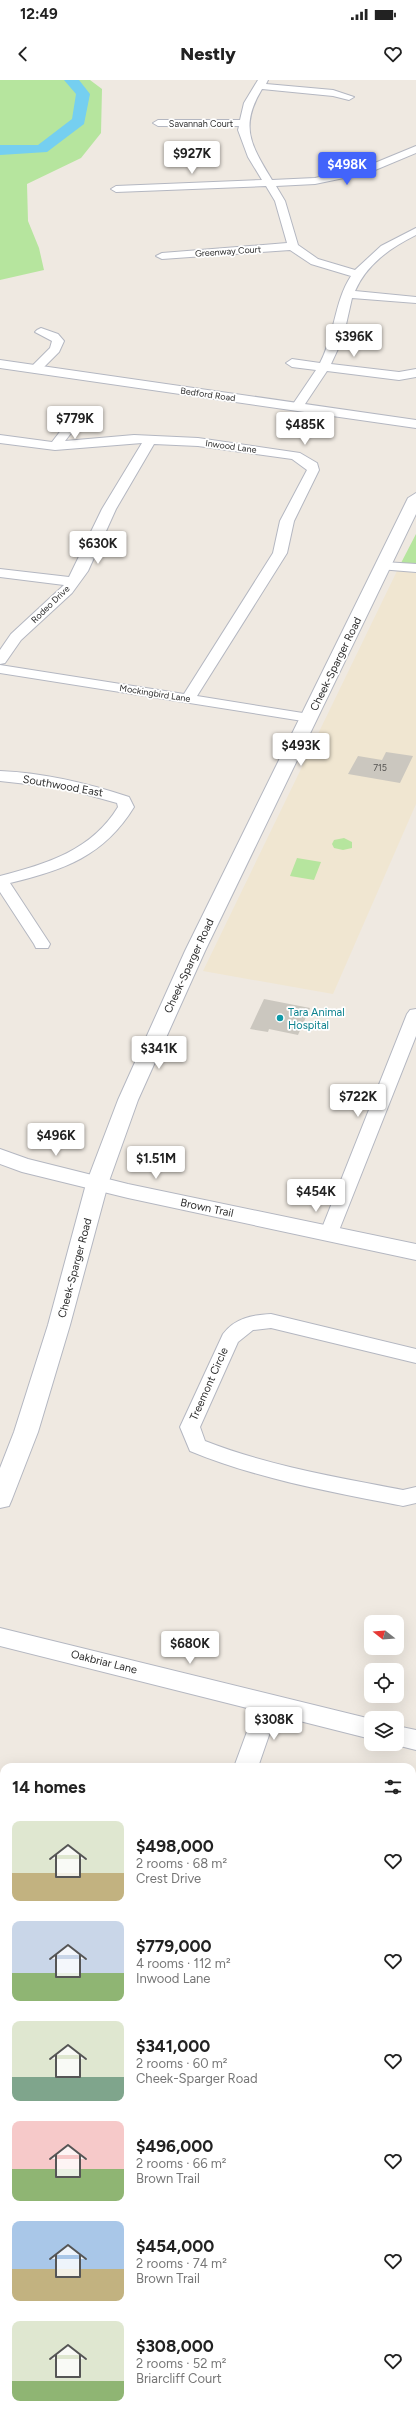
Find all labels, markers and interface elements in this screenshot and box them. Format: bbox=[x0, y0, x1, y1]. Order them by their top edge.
text: 12:49 bbox=[20, 5, 58, 23]
icon: back bbox=[12, 43, 34, 65]
text: Nestly bbox=[180, 43, 236, 65]
icon: heart bbox=[382, 43, 404, 65]
street label: Savannah Court bbox=[169, 118, 234, 129]
pin: $927K bbox=[164, 141, 220, 175]
text: $927K bbox=[173, 146, 211, 161]
pin: $498K bbox=[319, 152, 375, 186]
text: $498K bbox=[327, 157, 367, 172]
street label: Greenway Court bbox=[195, 243, 262, 259]
pin: $396K bbox=[326, 324, 382, 358]
text: $396K bbox=[335, 329, 373, 344]
street label: Bedford Road bbox=[180, 385, 236, 403]
pin: $779K bbox=[47, 406, 103, 440]
text: $779K bbox=[56, 411, 94, 426]
pin: $485K bbox=[277, 412, 333, 446]
text: $485K bbox=[285, 417, 325, 432]
street label: Inwood Lane bbox=[205, 437, 257, 455]
pin: $630K bbox=[70, 531, 126, 565]
text: $630K bbox=[78, 536, 118, 551]
street label: Rodeo Drive bbox=[28, 583, 72, 625]
street label: Cheek-Sparger Road bbox=[308, 615, 364, 713]
street label: Mockingbird Lane bbox=[119, 682, 191, 704]
pin: $493K bbox=[273, 733, 329, 767]
text: $493K bbox=[282, 738, 320, 753]
house number: 715 bbox=[373, 762, 387, 773]
street label: Southwood East bbox=[22, 773, 104, 799]
street label: Cheek-Sparger Road bbox=[161, 917, 217, 1015]
place label: Tara Animal Hospital bbox=[288, 1006, 345, 1032]
marker: Tara Animal Hospital bbox=[275, 1013, 285, 1023]
pin: $341K bbox=[131, 1036, 187, 1070]
text: $341K bbox=[141, 1041, 177, 1056]
pin: $722K bbox=[330, 1084, 386, 1118]
text: $722K bbox=[339, 1089, 377, 1104]
pin: $496K bbox=[28, 1123, 84, 1157]
text: $496K bbox=[36, 1128, 76, 1143]
pin: $1.51M bbox=[123, 1146, 189, 1180]
text: $1.51M bbox=[136, 1151, 176, 1166]
pin: $454K bbox=[288, 1179, 344, 1213]
text: $454K bbox=[296, 1184, 336, 1199]
street label: Brown Trail bbox=[179, 1196, 235, 1220]
street label: Cheek-Sparger Road bbox=[55, 1217, 95, 1319]
street label: Treemont Circle bbox=[187, 1345, 231, 1423]
north arrow bbox=[364, 1615, 404, 1655]
map controls bbox=[364, 1615, 404, 1751]
pin: $680K bbox=[162, 1631, 218, 1665]
text: $680K bbox=[170, 1636, 210, 1651]
street label: Oakbriar Lane bbox=[70, 1648, 138, 1676]
button: locate bbox=[364, 1663, 404, 1703]
pin: $308K bbox=[246, 1707, 302, 1741]
button: layers bbox=[364, 1711, 404, 1751]
text: $308K bbox=[254, 1712, 294, 1727]
icon: filters bbox=[382, 1776, 404, 1798]
text: 14 homes bbox=[12, 1777, 86, 1797]
text: $498,000 bbox=[136, 1836, 214, 1856]
icon: home bbox=[44, 1837, 92, 1885]
icon: heart bbox=[382, 1850, 404, 1872]
text: 2 rooms · 68 m² bbox=[136, 1856, 227, 1871]
text: Crest Drive bbox=[136, 1871, 201, 1886]
text: $779,000 bbox=[136, 1936, 212, 1956]
icon: home bbox=[44, 1937, 92, 1985]
icon: heart bbox=[382, 1950, 404, 1972]
text: 4 rooms · 112 m² bbox=[136, 1956, 231, 1971]
text: Inwood Lane bbox=[136, 1971, 210, 1986]
text: $341,000 bbox=[136, 2036, 210, 2056]
icon: home bbox=[44, 2037, 92, 2085]
icon: heart bbox=[382, 2050, 404, 2072]
text: 2 rooms · 60 m² bbox=[136, 2056, 227, 2071]
text: Cheek-Sparger Road bbox=[136, 2071, 258, 2086]
text: $496,000 bbox=[136, 2136, 213, 2156]
icon: home bbox=[44, 2137, 92, 2185]
icon: heart bbox=[382, 2150, 404, 2172]
text: 2 rooms · 66 m² bbox=[136, 2156, 226, 2171]
text: Brown Trail bbox=[136, 2171, 200, 2186]
text: $454,000 bbox=[136, 2236, 214, 2256]
icon: home bbox=[44, 2237, 92, 2285]
icon: heart bbox=[382, 2250, 404, 2272]
text: 2 rooms · 74 m² bbox=[136, 2256, 227, 2271]
text: Brown Trail bbox=[136, 2271, 200, 2286]
text: $308,000 bbox=[136, 2336, 214, 2356]
icon: home bbox=[44, 2337, 92, 2385]
icon: heart bbox=[382, 2350, 404, 2372]
text: 2 rooms · 52 m² bbox=[136, 2356, 227, 2371]
text: Briarcliff Court bbox=[136, 2371, 222, 2386]

